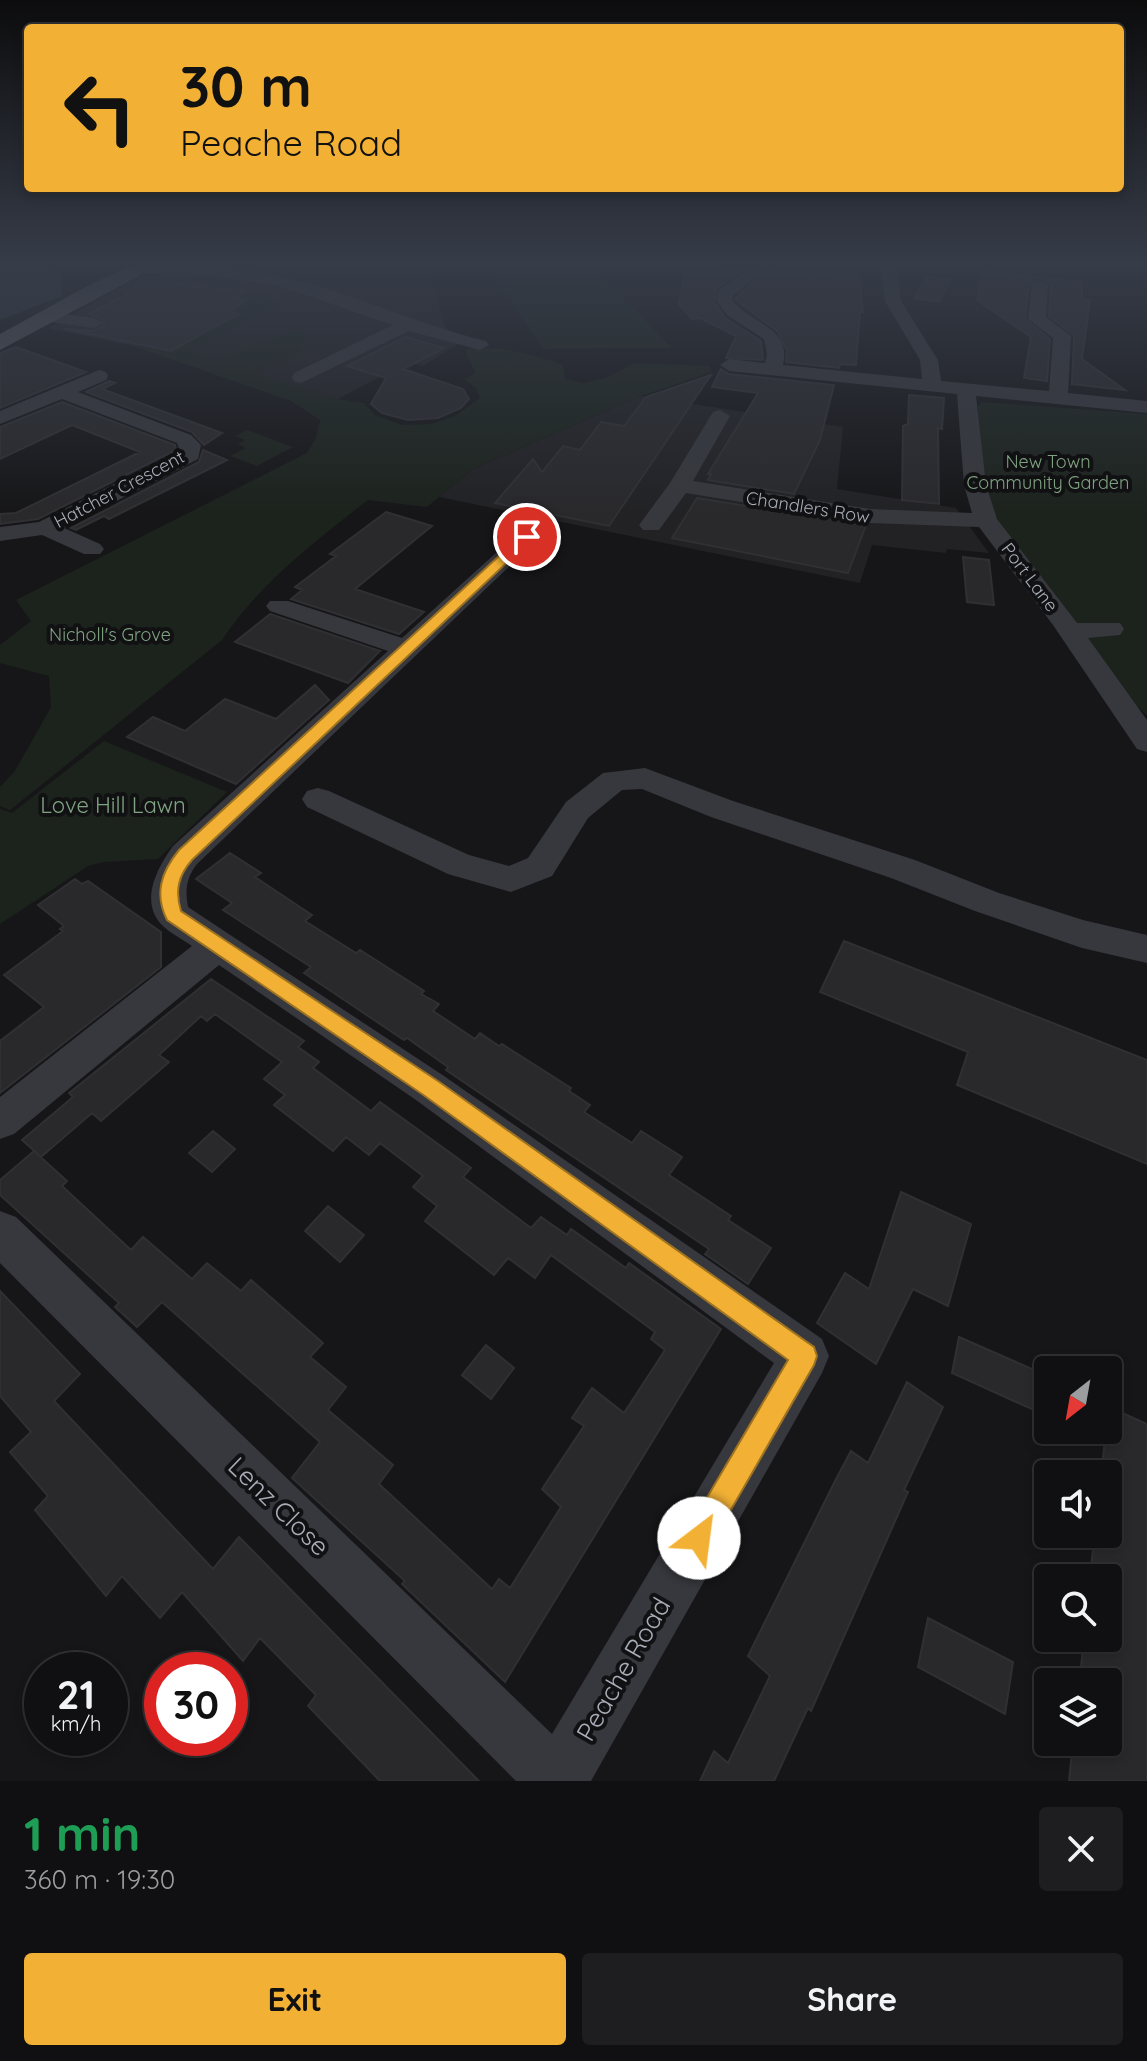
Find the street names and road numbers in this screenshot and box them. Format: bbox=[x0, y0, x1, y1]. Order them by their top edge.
street label: Hatcher Crescent bbox=[50, 445, 188, 533]
street label: Chandlers Row bbox=[744, 486, 872, 528]
street label: Port Lane bbox=[997, 538, 1063, 616]
street label: Lenz Close bbox=[221, 1450, 337, 1562]
street label: Peache Road bbox=[569, 1591, 677, 1747]

